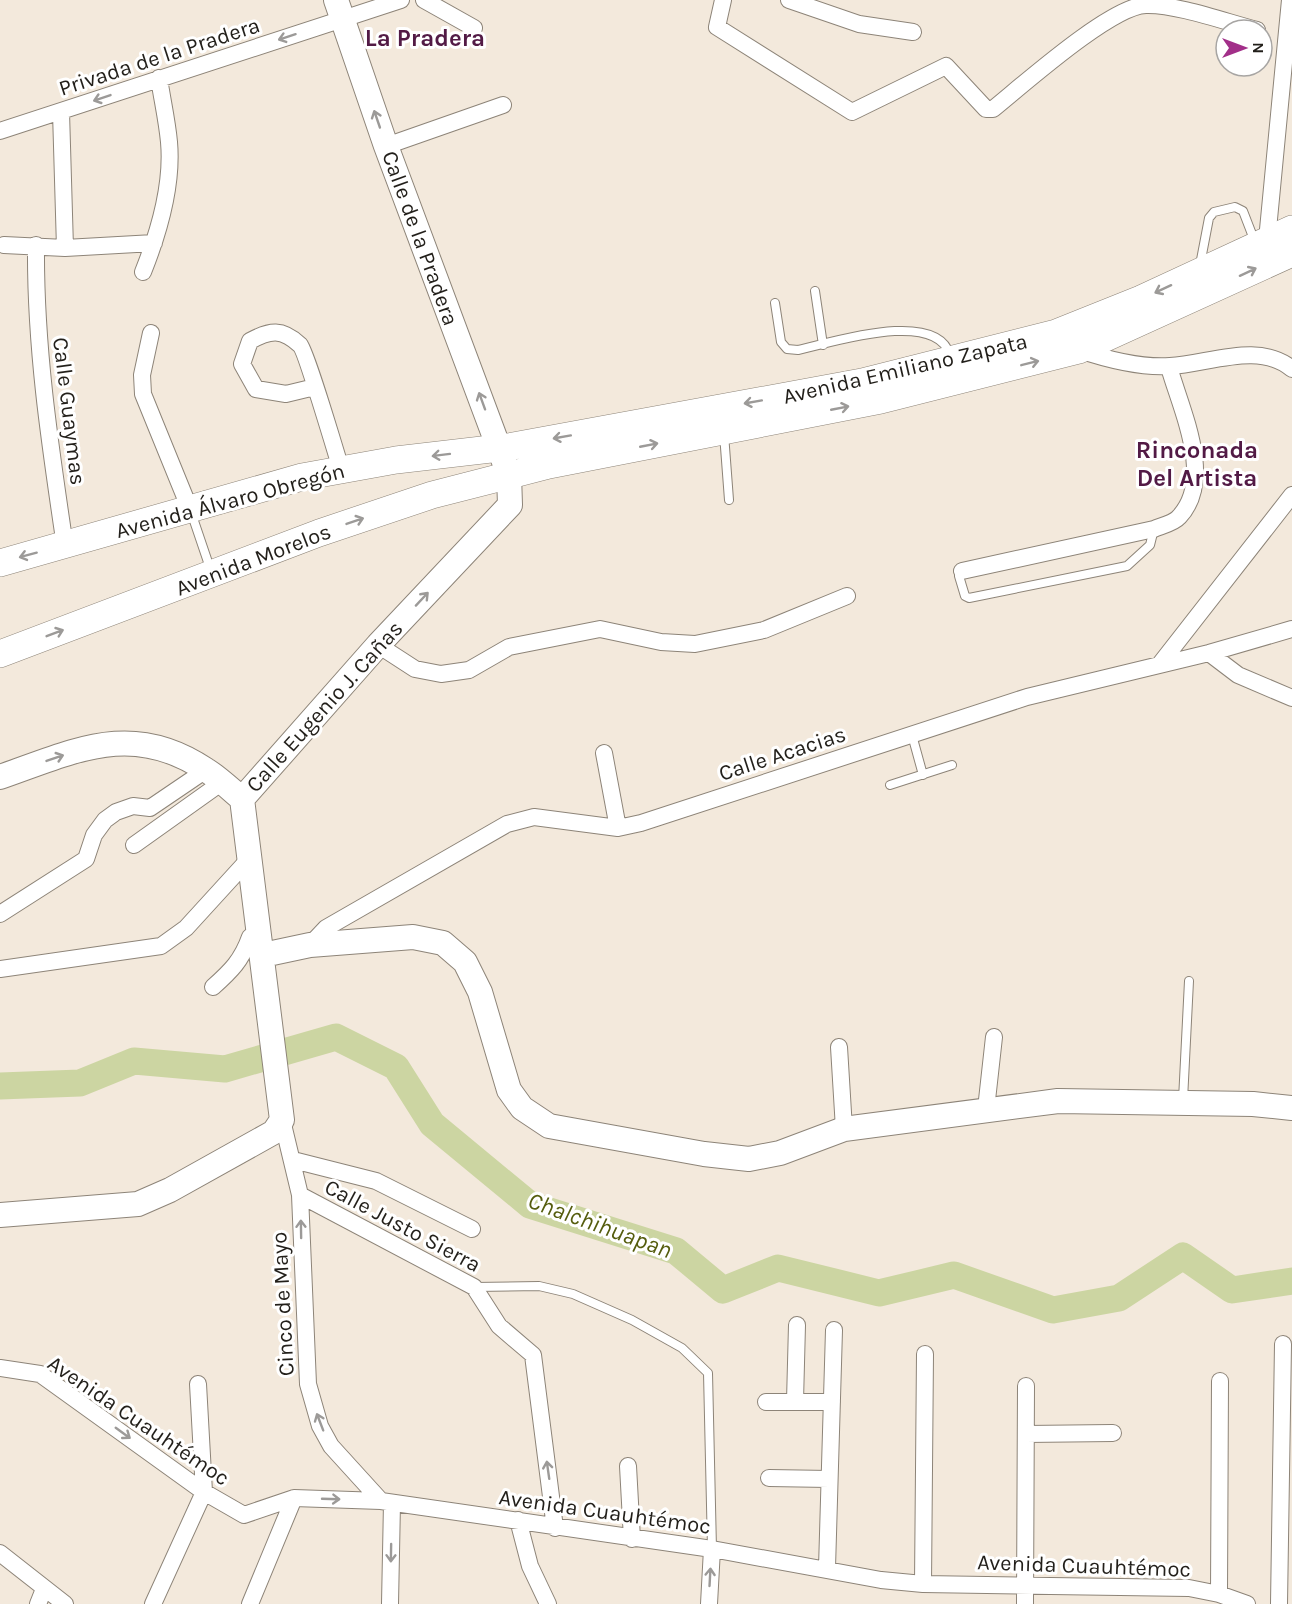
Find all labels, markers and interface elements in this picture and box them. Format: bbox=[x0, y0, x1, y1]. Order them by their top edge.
street label: Privada de la Pradera bbox=[55, 12, 263, 102]
north arrow bbox=[1214, 18, 1274, 78]
district label: La Pradera bbox=[365, 24, 485, 52]
one-way arrow bbox=[278, 32, 297, 43]
text: N bbox=[1249, 42, 1268, 54]
one-way arrow bbox=[93, 93, 112, 104]
one-way arrow bbox=[371, 111, 382, 129]
street label: Calle de la Pradera bbox=[376, 147, 464, 329]
one-way arrow bbox=[1238, 265, 1256, 277]
one-way arrow bbox=[1154, 283, 1172, 295]
street label: Avenida Emiliano Zapata bbox=[780, 328, 1030, 410]
street label: Calle Guaymas bbox=[47, 336, 91, 486]
one-way arrow bbox=[1020, 356, 1039, 368]
one-way arrow bbox=[475, 392, 486, 411]
one-way arrow bbox=[744, 397, 764, 408]
one-way arrow bbox=[830, 402, 849, 413]
one-way arrow bbox=[552, 432, 572, 443]
district label: Rinconada Del Artista bbox=[1136, 436, 1258, 492]
one-way arrow bbox=[638, 439, 658, 450]
one-way arrow bbox=[432, 450, 452, 461]
street label: Avenida Álvaro Obregón bbox=[113, 457, 348, 544]
one-way arrow bbox=[345, 514, 364, 525]
street label: Avenida Morelos bbox=[172, 518, 335, 602]
one-way arrow bbox=[19, 550, 38, 561]
one-way arrow bbox=[414, 591, 429, 606]
street label: Calle Eugenio J. Cañas bbox=[241, 616, 409, 798]
one-way arrow bbox=[45, 627, 64, 638]
street label: Calle Acacias bbox=[715, 721, 849, 787]
one-way arrow bbox=[45, 752, 64, 763]
street label: Calle Justo Sierra bbox=[320, 1174, 485, 1278]
water label: Chalchihuapan bbox=[524, 1186, 676, 1264]
one-way arrow bbox=[295, 1220, 307, 1240]
street label: Cinco de Mayo bbox=[266, 1231, 300, 1377]
street label: Avenida Cuauhtémoc bbox=[43, 1350, 234, 1491]
one-way arrow bbox=[314, 1413, 325, 1432]
one-way arrow bbox=[114, 1427, 130, 1439]
one-way arrow bbox=[542, 1460, 553, 1480]
street label: Avenida Cuauhtémoc bbox=[497, 1484, 713, 1540]
one-way arrow bbox=[321, 1494, 341, 1505]
one-way arrow bbox=[385, 1543, 397, 1563]
street label: Avenida Cuauhtémoc bbox=[977, 1549, 1191, 1583]
one-way arrow bbox=[705, 1567, 716, 1587]

